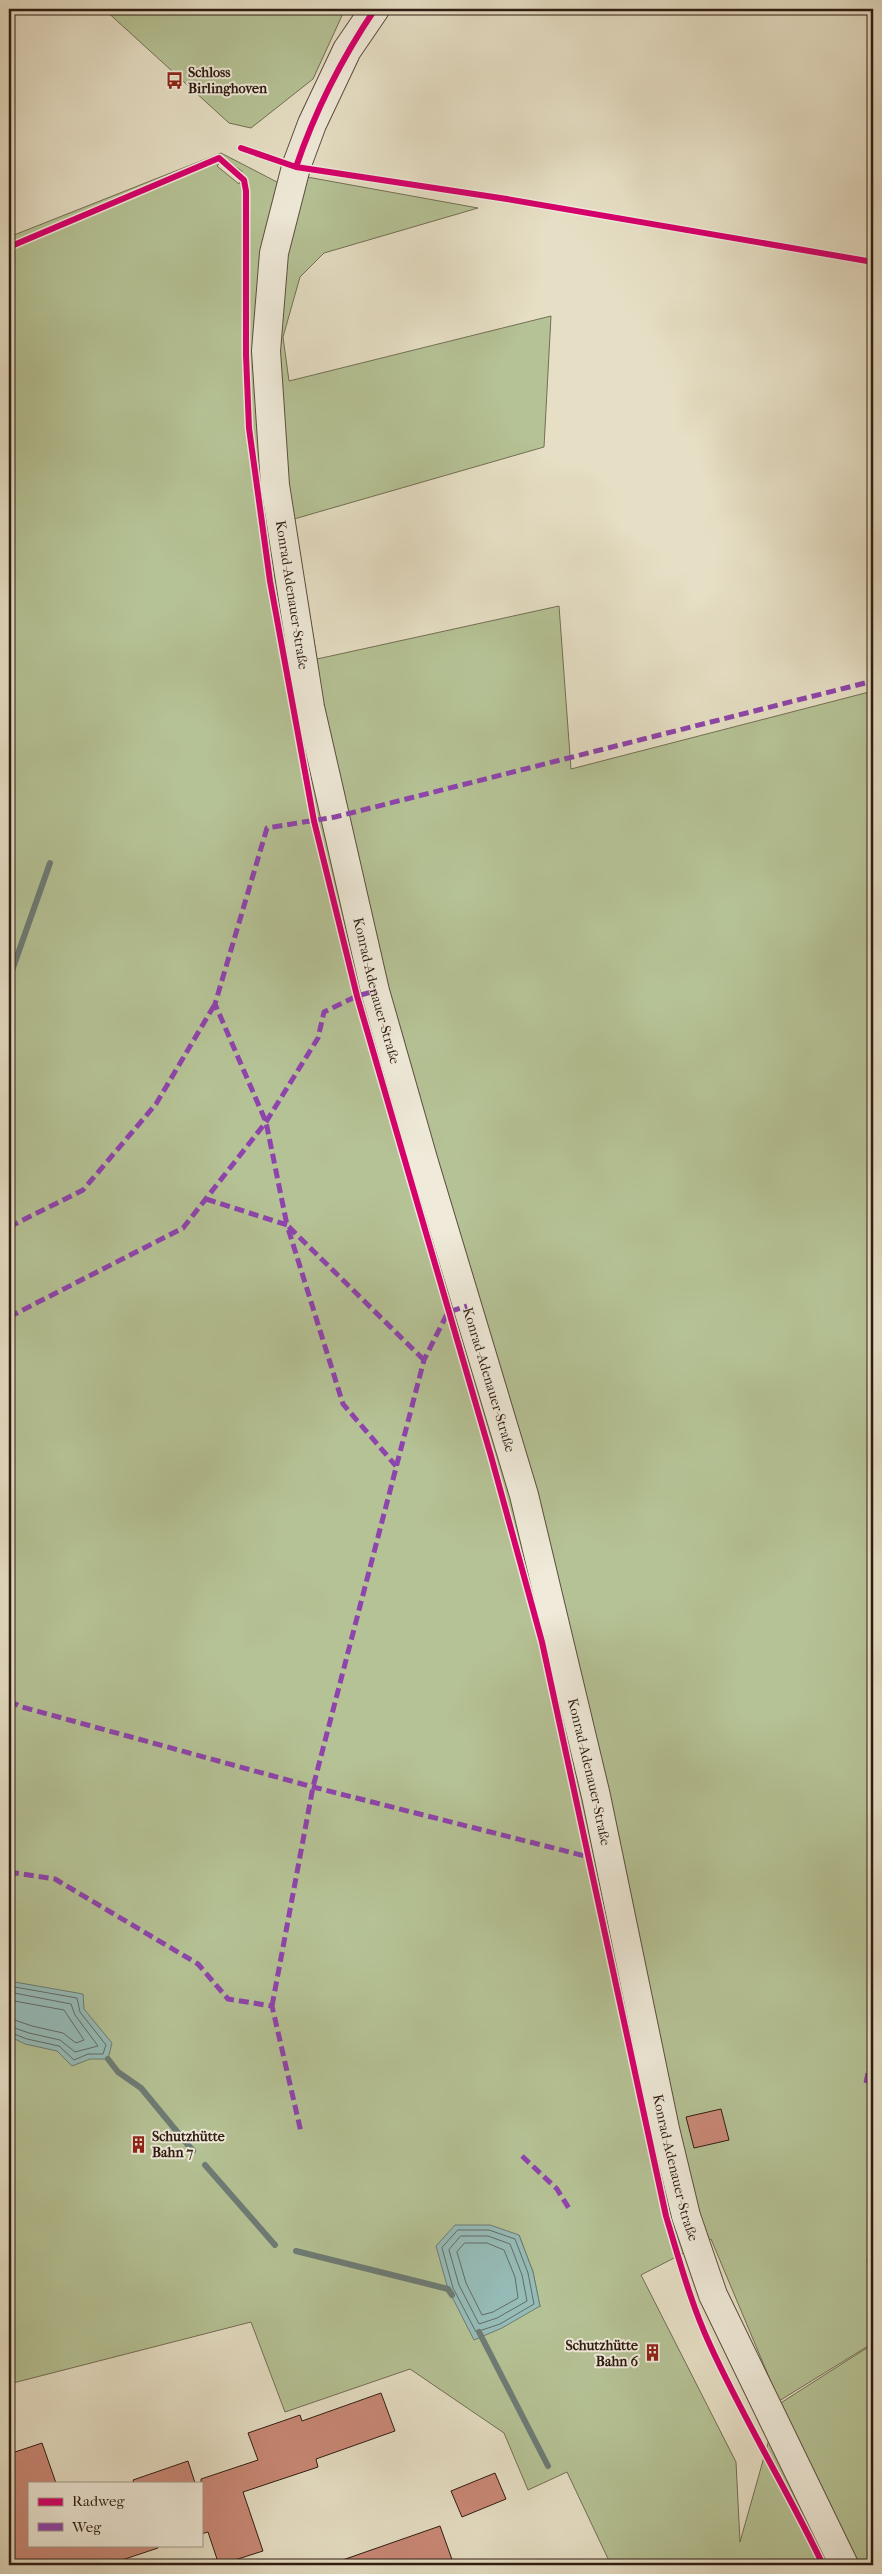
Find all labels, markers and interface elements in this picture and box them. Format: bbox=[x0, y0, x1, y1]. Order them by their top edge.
place label: Schloss Birlinghoven bbox=[188, 64, 268, 97]
bus stop icon: Schloss Birlinghoven bbox=[164, 70, 184, 90]
street label: Konrad-Adenauer-Straße bbox=[272, 519, 312, 671]
street label: Konrad-Adenauer-Straße bbox=[349, 916, 403, 1066]
street label: Konrad-Adenauer-Straße bbox=[459, 1305, 519, 1454]
street label: Konrad-Adenauer-Straße bbox=[564, 1697, 614, 1847]
street label: Konrad-Adenauer-Straße bbox=[649, 2093, 702, 2243]
place label: Schutzhütte Bahn 7 bbox=[152, 2128, 225, 2161]
building icon: Schutzhütte Bahn 7 bbox=[128, 2134, 148, 2154]
place label: Schutzhütte Bahn 6 bbox=[565, 2337, 638, 2370]
building icon: Schutzhütte Bahn 6 bbox=[642, 2343, 662, 2363]
legend bbox=[28, 2482, 202, 2546]
text: Radweg bbox=[72, 2492, 125, 2510]
text: Weg bbox=[71, 2518, 102, 2536]

